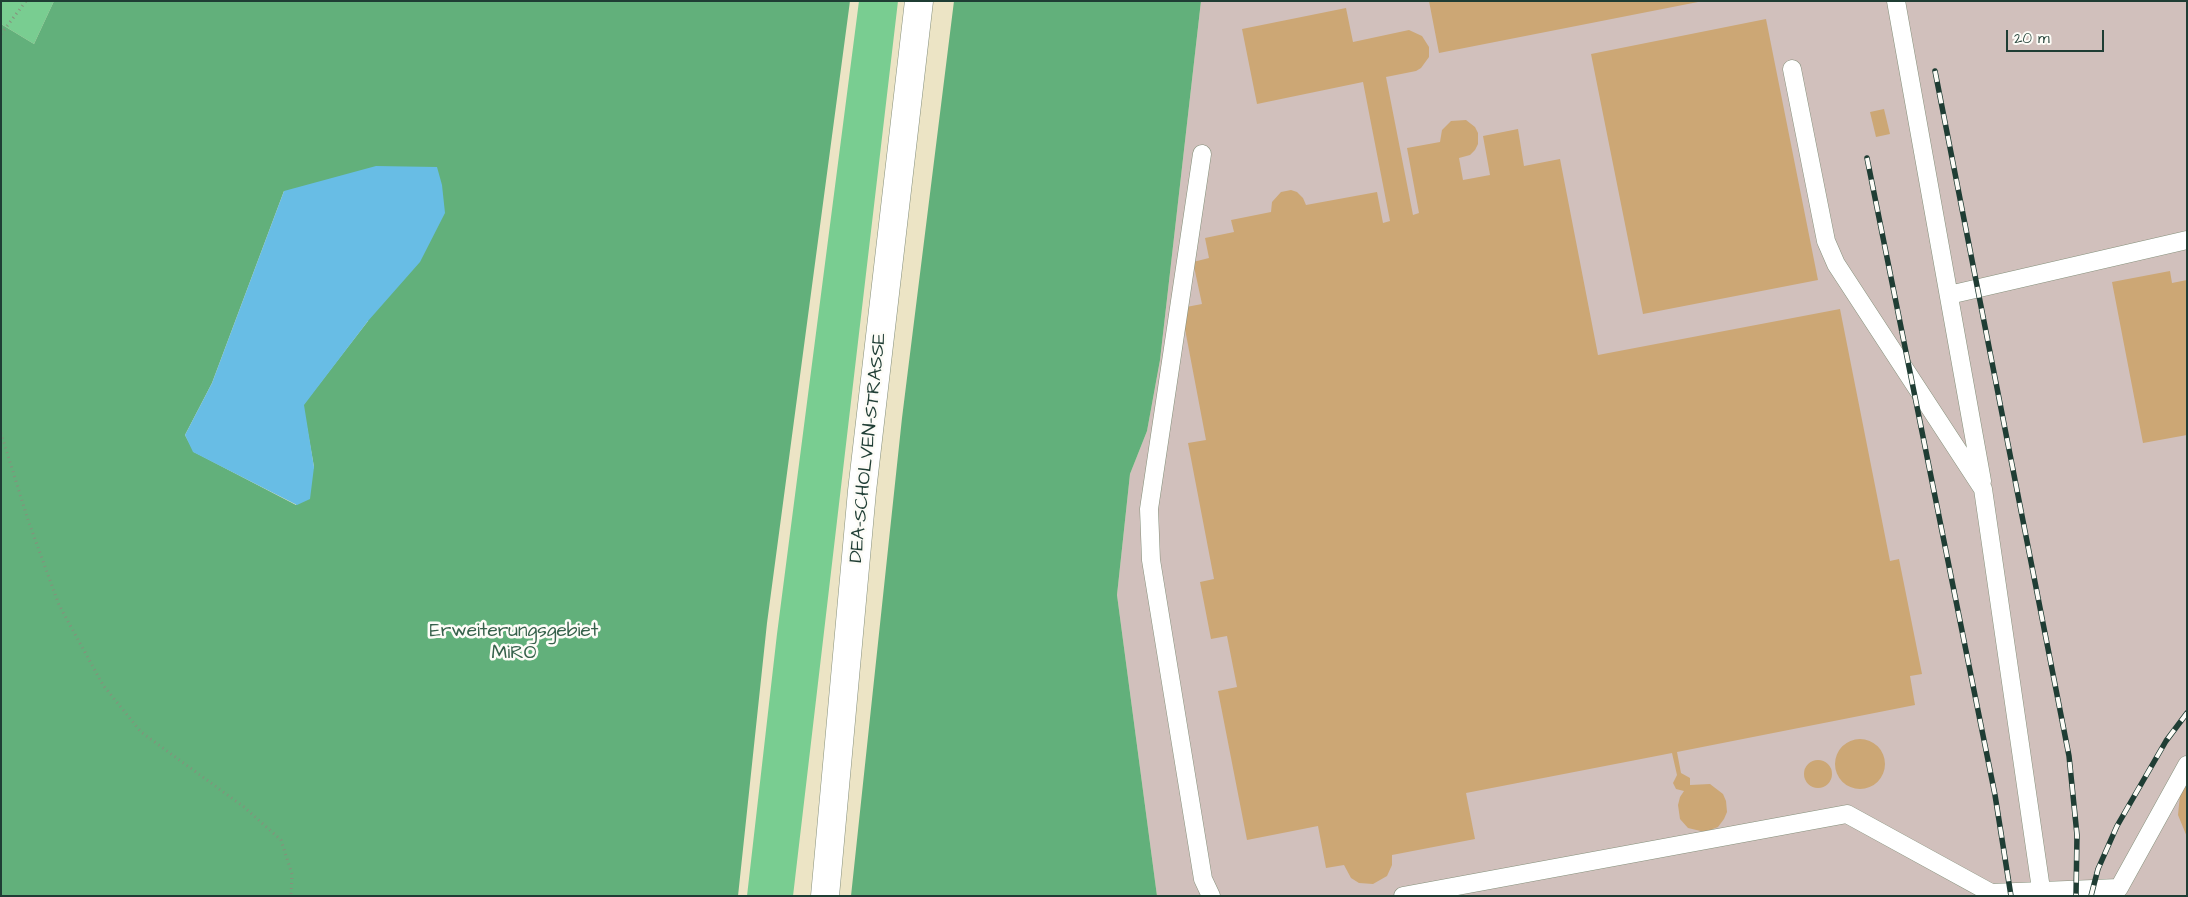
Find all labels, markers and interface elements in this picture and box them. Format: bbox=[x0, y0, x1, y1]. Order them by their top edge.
scale bar bbox=[2008, 20, 2106, 52]
text: 20 m bbox=[2014, 28, 2050, 49]
street label: DEA-SCHOLVEN-STRASSE bbox=[846, 332, 892, 564]
park label: Erweiterungsgebiet MiRO bbox=[430, 621, 598, 665]

